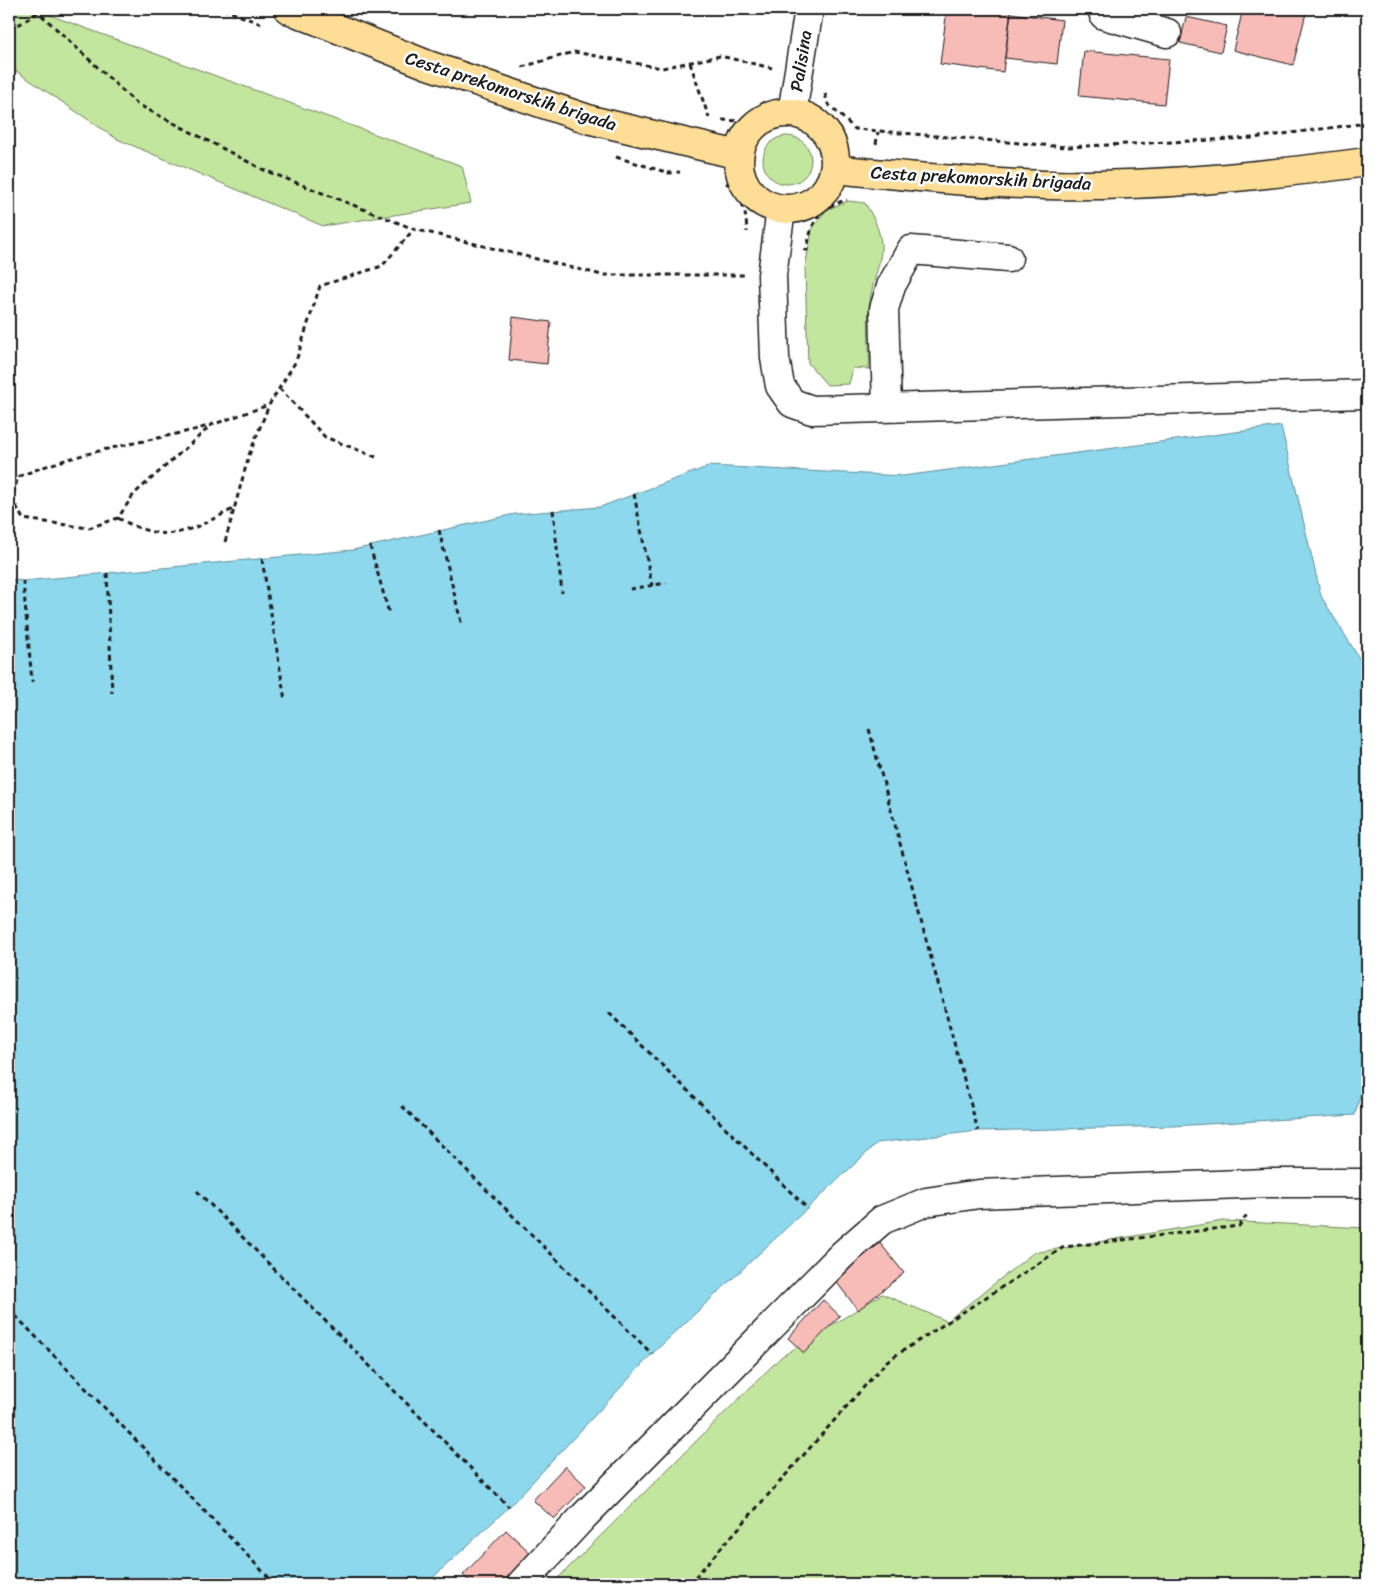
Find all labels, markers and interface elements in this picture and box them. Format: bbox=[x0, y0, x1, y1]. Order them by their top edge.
street label: Palisina bbox=[780, 28, 822, 94]
street label: Cesta prekomorskih brigada bbox=[401, 42, 621, 140]
street label: Cesta prekomorskih brigada bbox=[870, 156, 1092, 200]

